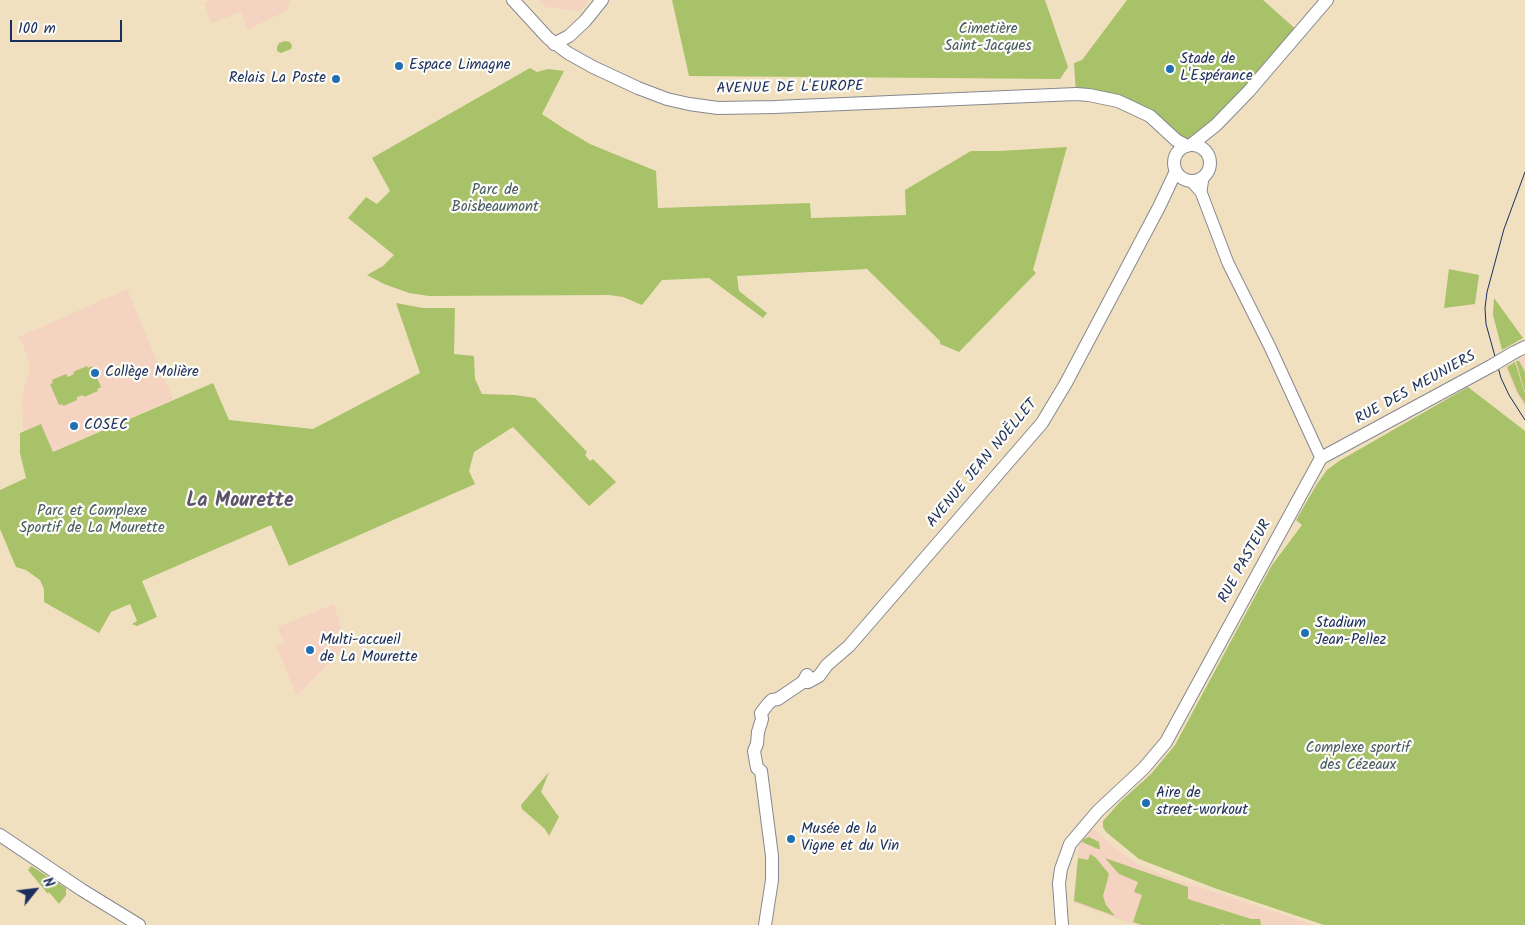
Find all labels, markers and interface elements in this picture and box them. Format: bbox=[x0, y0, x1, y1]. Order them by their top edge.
scale bar bbox=[12, 10, 125, 42]
text: 100 m bbox=[18, 17, 56, 41]
park label: Cimetière Saint-Jacques bbox=[944, 21, 1032, 56]
place label: Stade de L'Espérance bbox=[1180, 51, 1253, 86]
place label: Espace Limagne bbox=[409, 57, 510, 75]
marker: Espace Limagne bbox=[393, 60, 405, 72]
marker: Stade de L'Espérance bbox=[1164, 63, 1176, 75]
place label: Relais La Poste bbox=[229, 70, 326, 88]
marker: Relais La Poste bbox=[330, 73, 342, 85]
street label: AVENUE DE L'EUROPE bbox=[716, 79, 864, 99]
park label: Parc de Boisbeaumont bbox=[451, 182, 539, 217]
street label: RUE DES MEUNIERS bbox=[1353, 348, 1479, 430]
place label: Collège Molière bbox=[105, 364, 199, 382]
marker: Collège Molière bbox=[89, 367, 101, 379]
street label: AVENUE JEAN NOËLLET bbox=[924, 396, 1042, 532]
place label: COSEC bbox=[84, 417, 128, 435]
marker: COSEC bbox=[68, 420, 80, 432]
district label: La Mourette bbox=[186, 491, 294, 515]
park label: Parc et Complexe Sportif de La Mourette bbox=[19, 503, 165, 538]
street label: RUE PASTEUR bbox=[1216, 517, 1276, 607]
place label: Stadium Jean-Pellez bbox=[1315, 615, 1386, 650]
marker: Stadium Jean-Pellez bbox=[1299, 627, 1311, 639]
place label: Multi-accueil de La Mourette bbox=[320, 632, 417, 667]
marker: Multi-accueil de La Mourette bbox=[304, 644, 316, 656]
park label: Complexe sportif des Cézeaux bbox=[1306, 740, 1410, 775]
place label: Aire de street-workout bbox=[1156, 785, 1248, 820]
marker: Aire de street-workout bbox=[1140, 797, 1152, 809]
place label: Musée de la Vigne et du Vin bbox=[801, 821, 899, 856]
marker: Musée de la Vigne et du Vin bbox=[785, 833, 797, 845]
north arrow bbox=[10, 865, 60, 915]
text: N bbox=[36, 874, 60, 892]

